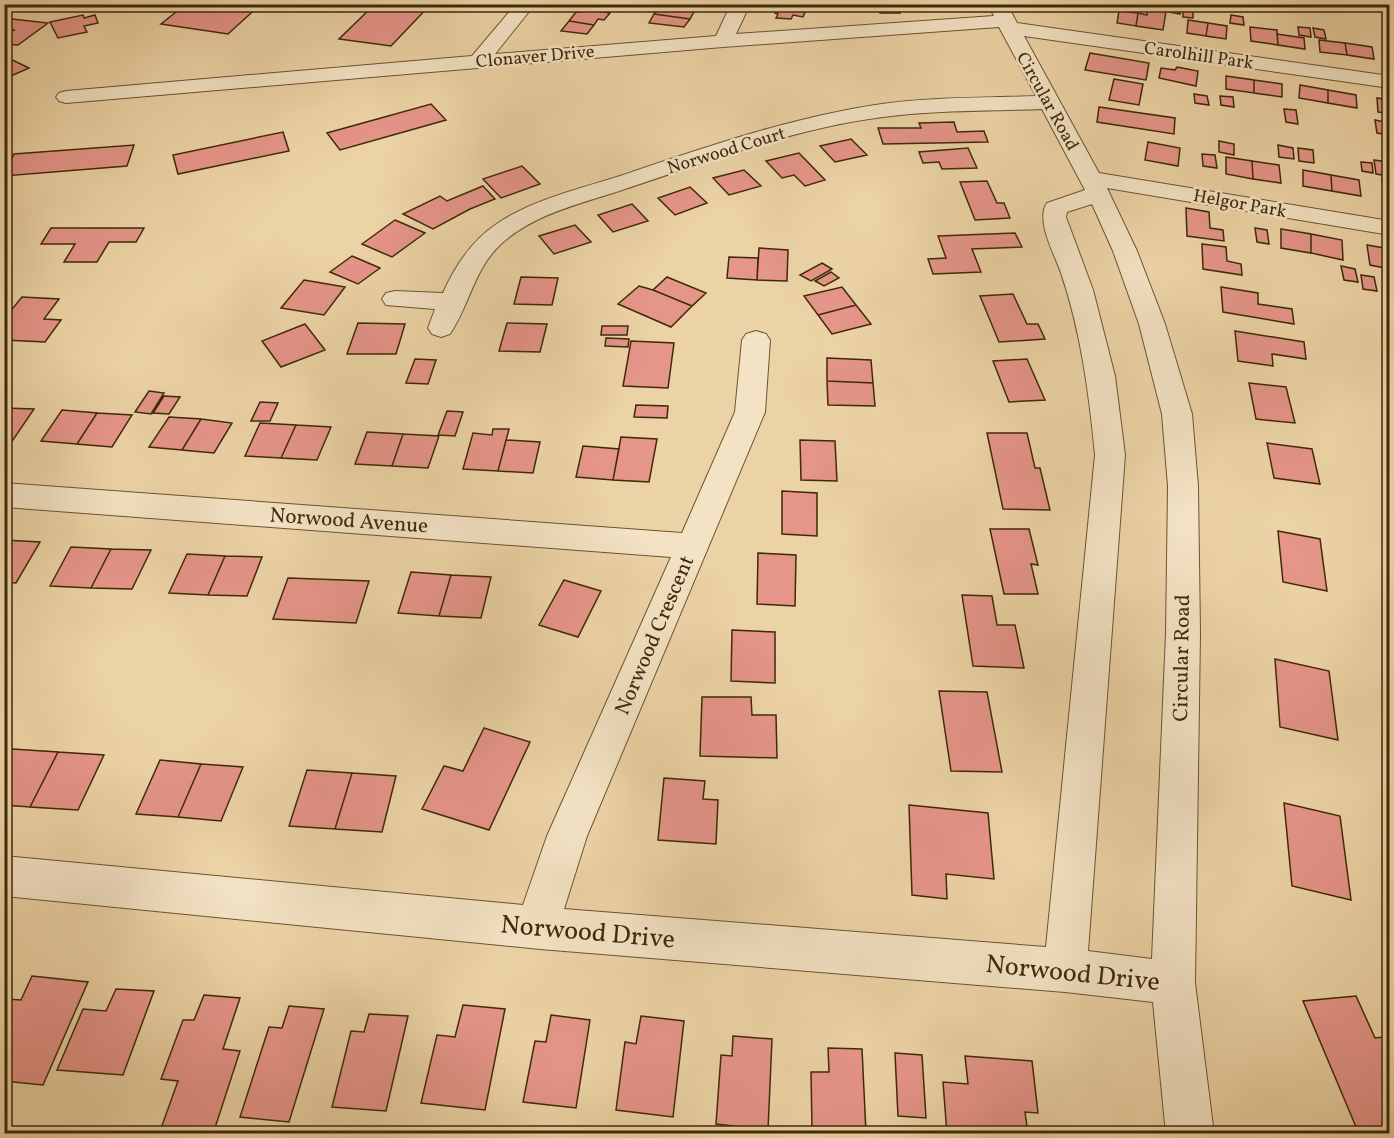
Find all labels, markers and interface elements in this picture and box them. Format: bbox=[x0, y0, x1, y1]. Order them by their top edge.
street label: Carolhill Park bbox=[1142, 36, 1255, 77]
street label: Clonaver Drive bbox=[475, 40, 595, 75]
street label: Circular Road bbox=[1009, 48, 1084, 155]
street label: Norwood Court bbox=[664, 122, 789, 181]
street label: Helgor Park bbox=[1191, 184, 1288, 225]
street label: Norwood Avenue bbox=[269, 501, 429, 541]
street label: Norwood Crescent bbox=[609, 551, 702, 720]
street label: Circular Road bbox=[1167, 594, 1198, 722]
street label: Norwood Drive bbox=[499, 907, 677, 959]
street label: Norwood Drive bbox=[984, 947, 1162, 1001]

